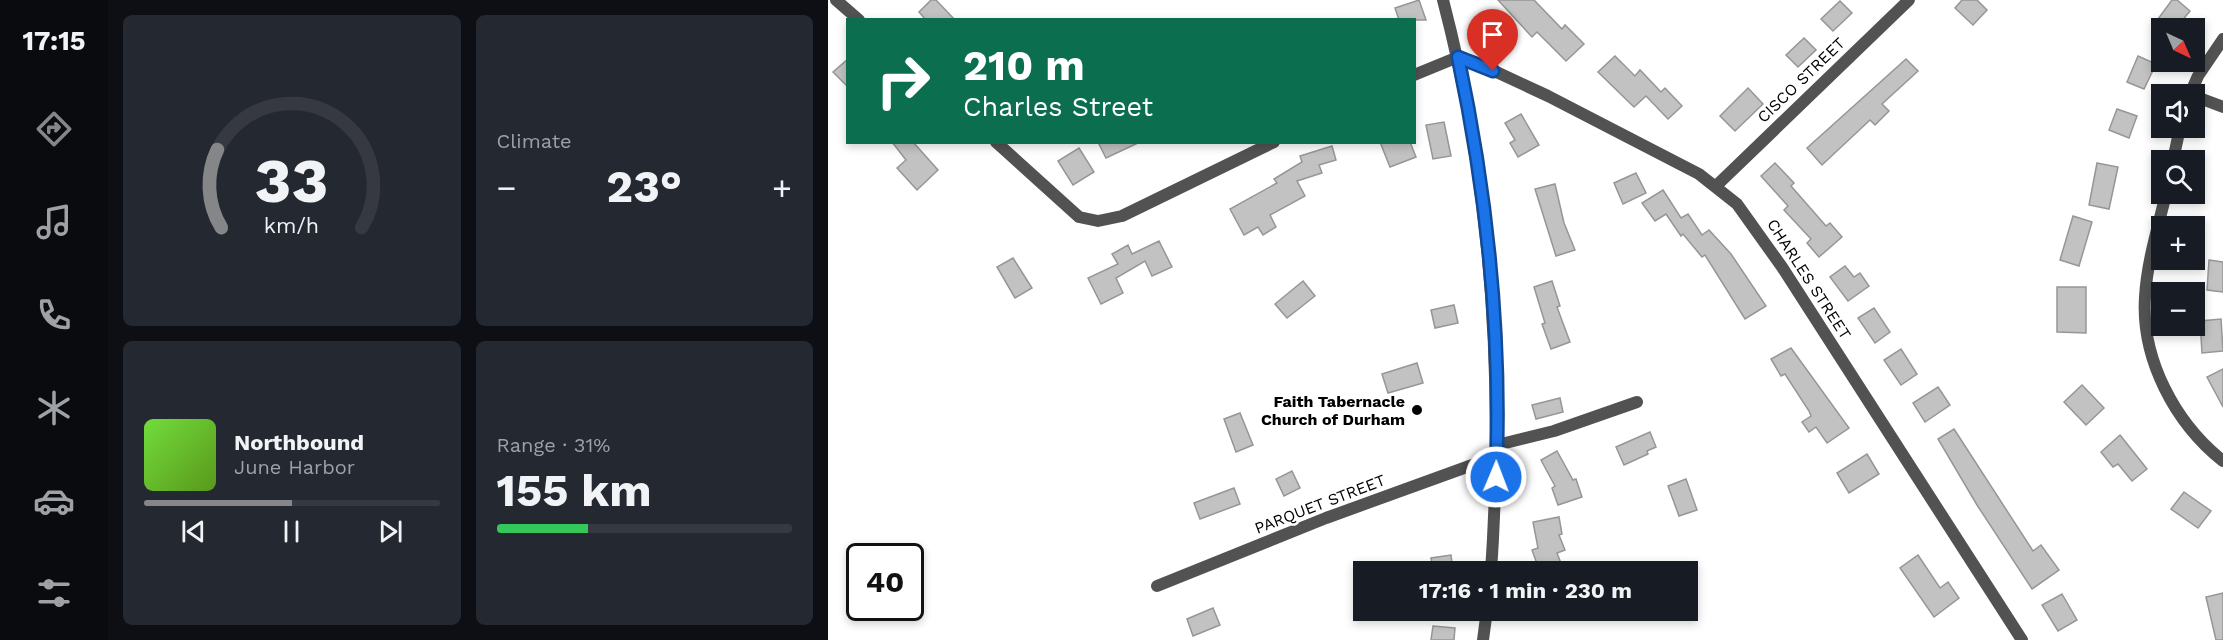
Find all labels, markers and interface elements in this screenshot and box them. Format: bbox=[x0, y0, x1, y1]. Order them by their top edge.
pin bbox=[1467, 9, 1518, 71]
icon: arrive bbox=[1476, 18, 1509, 51]
north arrow bbox=[2151, 18, 2205, 72]
map controls bbox=[2151, 18, 2205, 336]
text: 17:15 bbox=[22, 25, 86, 57]
street label: CISCO STREET bbox=[1753, 33, 1849, 127]
text: 210 m bbox=[963, 41, 1085, 90]
icon: right bbox=[864, 42, 942, 120]
button: sound bbox=[2151, 84, 2205, 138]
text: Charles Street bbox=[963, 91, 1153, 123]
icon: directions bbox=[33, 108, 75, 150]
text: Climate bbox=[497, 129, 572, 153]
text: 33 bbox=[255, 144, 329, 217]
button: search bbox=[2151, 150, 2205, 204]
text: 23° bbox=[606, 160, 682, 213]
text: − bbox=[497, 168, 516, 207]
text: + bbox=[772, 168, 792, 207]
icon: music bbox=[33, 201, 75, 243]
text: km/h bbox=[264, 213, 319, 238]
street label: CHARLES STREET bbox=[1763, 215, 1855, 343]
button: + bbox=[2151, 216, 2205, 270]
button: − bbox=[2151, 282, 2205, 336]
icon: phone bbox=[33, 294, 75, 336]
icon: climate bbox=[33, 387, 75, 429]
place label: Faith Tabernacle Church of Durham bbox=[1261, 392, 1405, 429]
marker: Faith Tabernacle Church of Durham bbox=[1410, 403, 1424, 417]
text: Northbound bbox=[234, 430, 364, 455]
text: Range · 31% bbox=[497, 433, 610, 457]
position arrow bbox=[1464, 445, 1528, 509]
text: June Harbor bbox=[234, 455, 355, 479]
text: 155 km bbox=[497, 464, 652, 517]
street label: PARQUET STREET bbox=[1252, 470, 1388, 538]
icon: car bbox=[33, 480, 75, 522]
icon: previous bbox=[177, 515, 210, 548]
icon: pause bbox=[275, 515, 308, 548]
icon: next bbox=[374, 515, 407, 548]
speed limit sign: 40 bbox=[846, 543, 924, 621]
icon: filters bbox=[33, 572, 75, 614]
text: 17:16 · 1 min · 230 m bbox=[1419, 578, 1632, 603]

